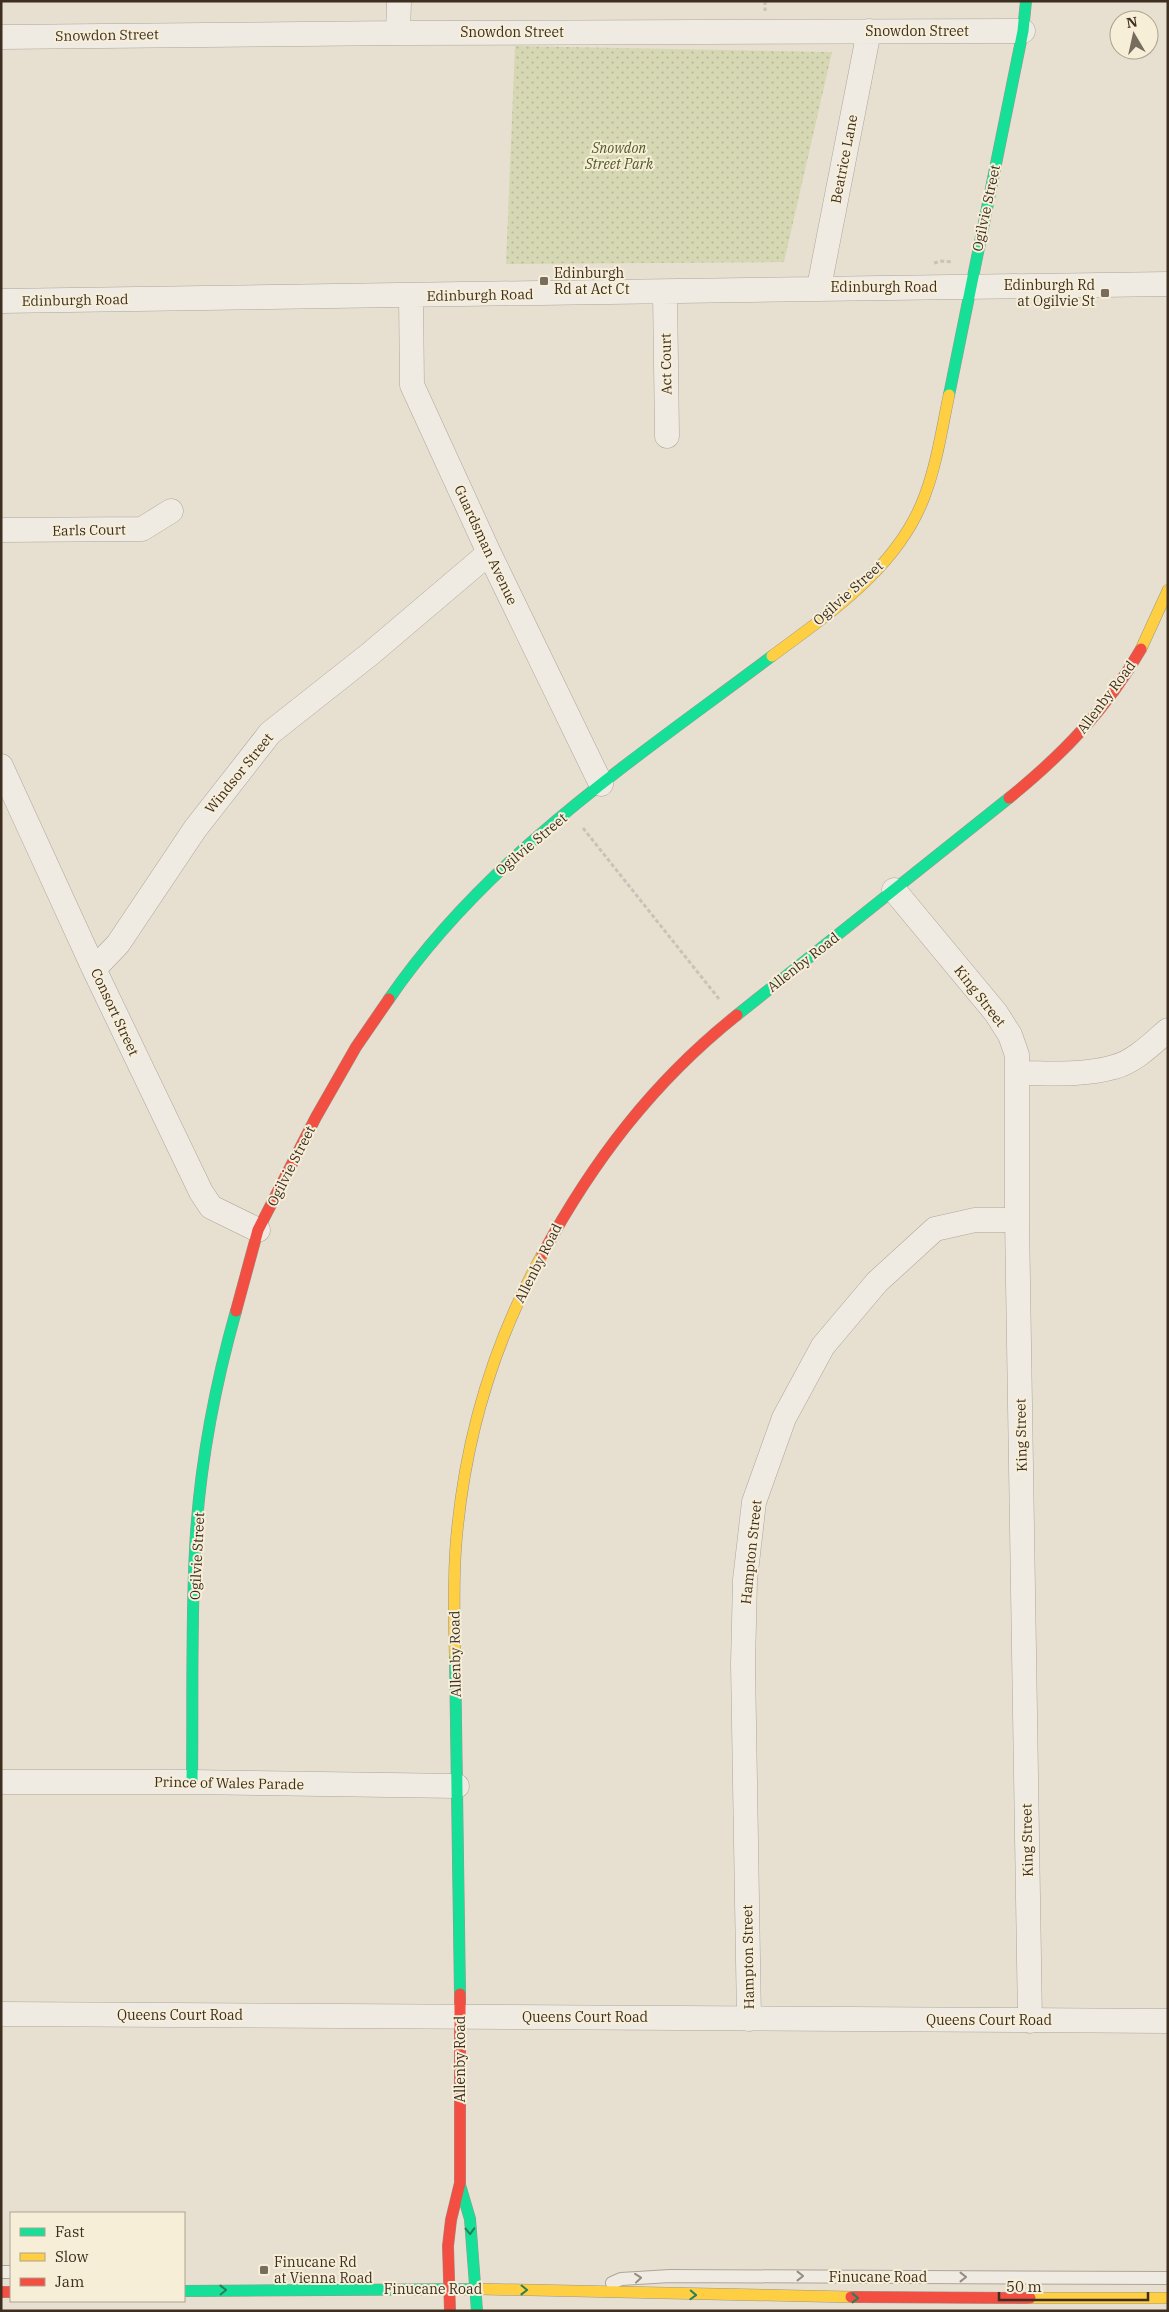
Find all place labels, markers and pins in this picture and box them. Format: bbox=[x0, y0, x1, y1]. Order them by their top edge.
place label: Edinburgh Rd at Act Ct bbox=[554, 264, 630, 298]
marker: Edinburgh Rd at Act Ct bbox=[538, 275, 550, 287]
place label: Edinburgh Rd at Ogilvie St bbox=[1004, 276, 1095, 310]
marker: Edinburgh Rd at Ogilvie St bbox=[1099, 287, 1111, 299]
place label: Finucane Rd at Vienna Road bbox=[274, 2253, 373, 2287]
marker: Finucane Rd at Vienna Road bbox=[258, 2264, 270, 2276]

